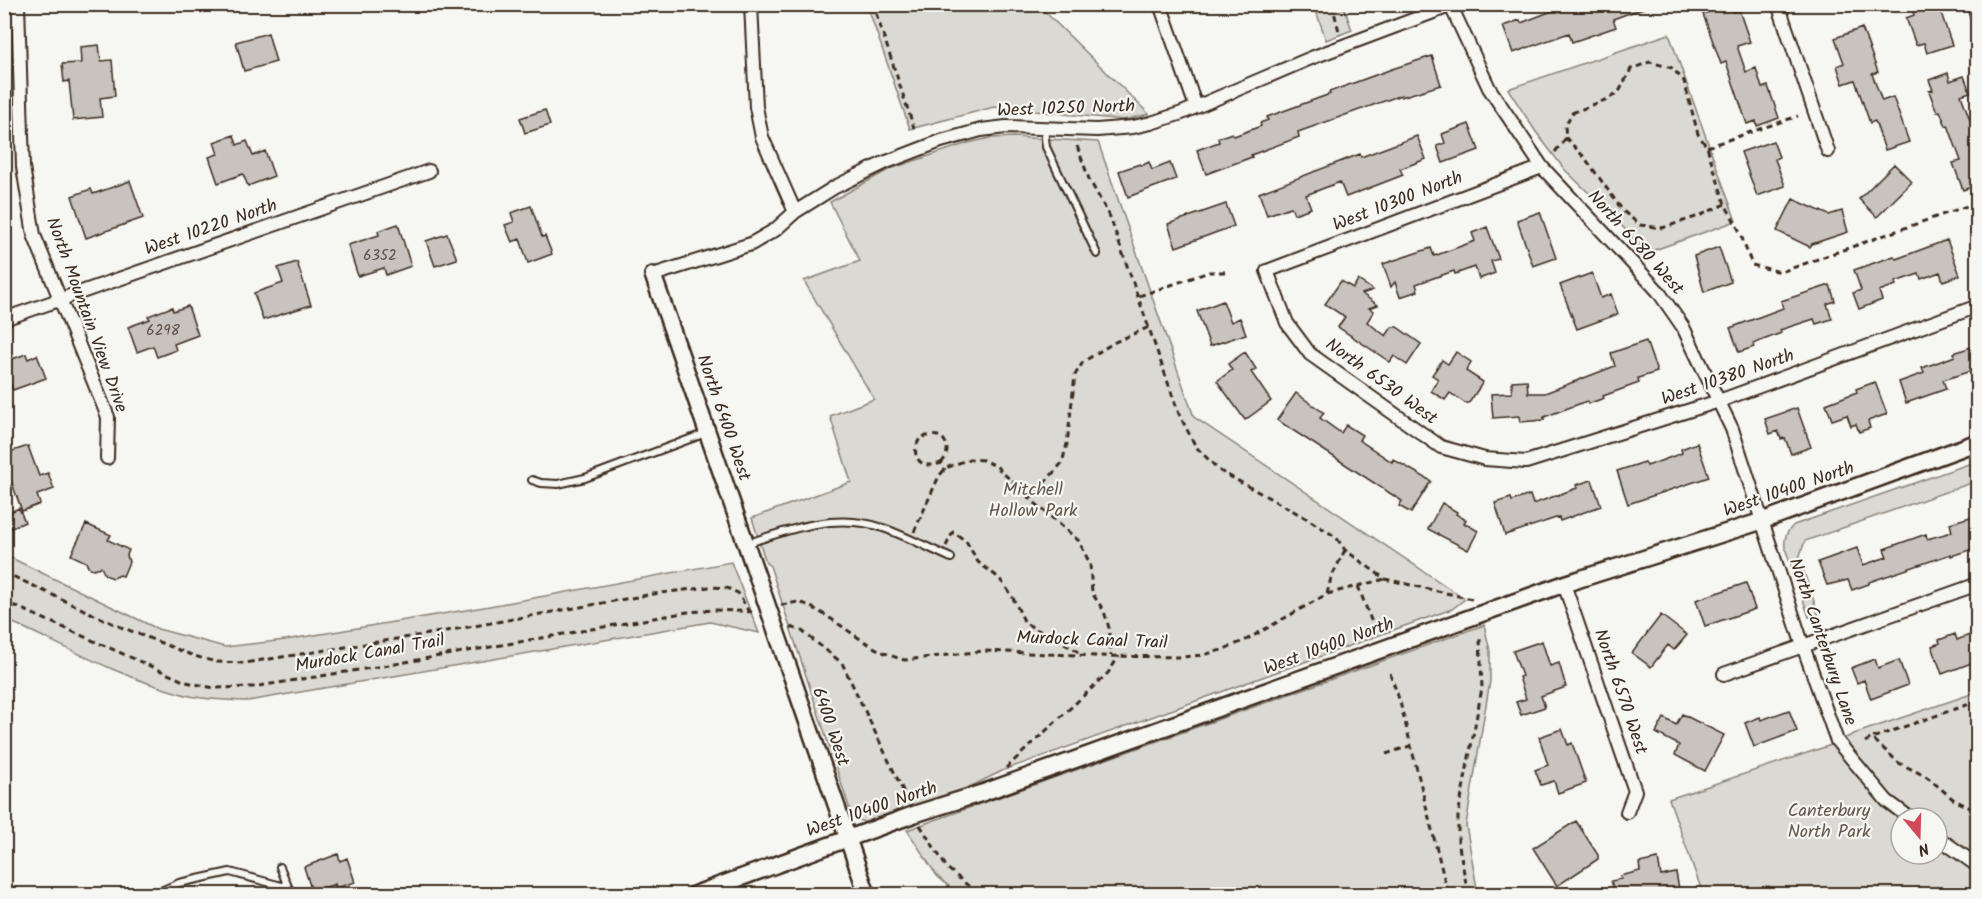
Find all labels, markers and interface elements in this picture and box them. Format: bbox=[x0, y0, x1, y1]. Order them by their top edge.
street label: West 10250 North bbox=[997, 92, 1135, 126]
street label: West 10300 North bbox=[1329, 164, 1467, 240]
street label: North 6580 West bbox=[1580, 184, 1691, 303]
street label: West 10220 North bbox=[141, 192, 281, 264]
street label: North Mountain View Drive bbox=[37, 213, 135, 417]
house number: 6352 bbox=[363, 244, 397, 268]
house number: 6298 bbox=[146, 319, 181, 343]
street label: North 6530 West bbox=[1319, 331, 1444, 433]
street label: West 10380 North bbox=[1658, 342, 1798, 414]
street label: North 6400 West bbox=[688, 351, 759, 486]
street label: West 10400 North bbox=[1720, 454, 1858, 526]
park label: Mitchell Hollow Park bbox=[988, 476, 1078, 526]
street label: North Canterbury Lane bbox=[1780, 554, 1864, 730]
street label: West 10400 North bbox=[1260, 610, 1398, 684]
street label: Murdock Canal Trail bbox=[1016, 624, 1169, 658]
street label: North 6570 West bbox=[1585, 625, 1655, 760]
street label: Murdock Canal Trail bbox=[293, 626, 448, 681]
street label: 6400 West bbox=[803, 684, 857, 771]
street label: West 10400 North bbox=[803, 774, 941, 846]
park label: Canterbury North Park bbox=[1788, 797, 1871, 847]
north arrow bbox=[1889, 806, 1949, 866]
text: N bbox=[1915, 835, 1932, 862]

